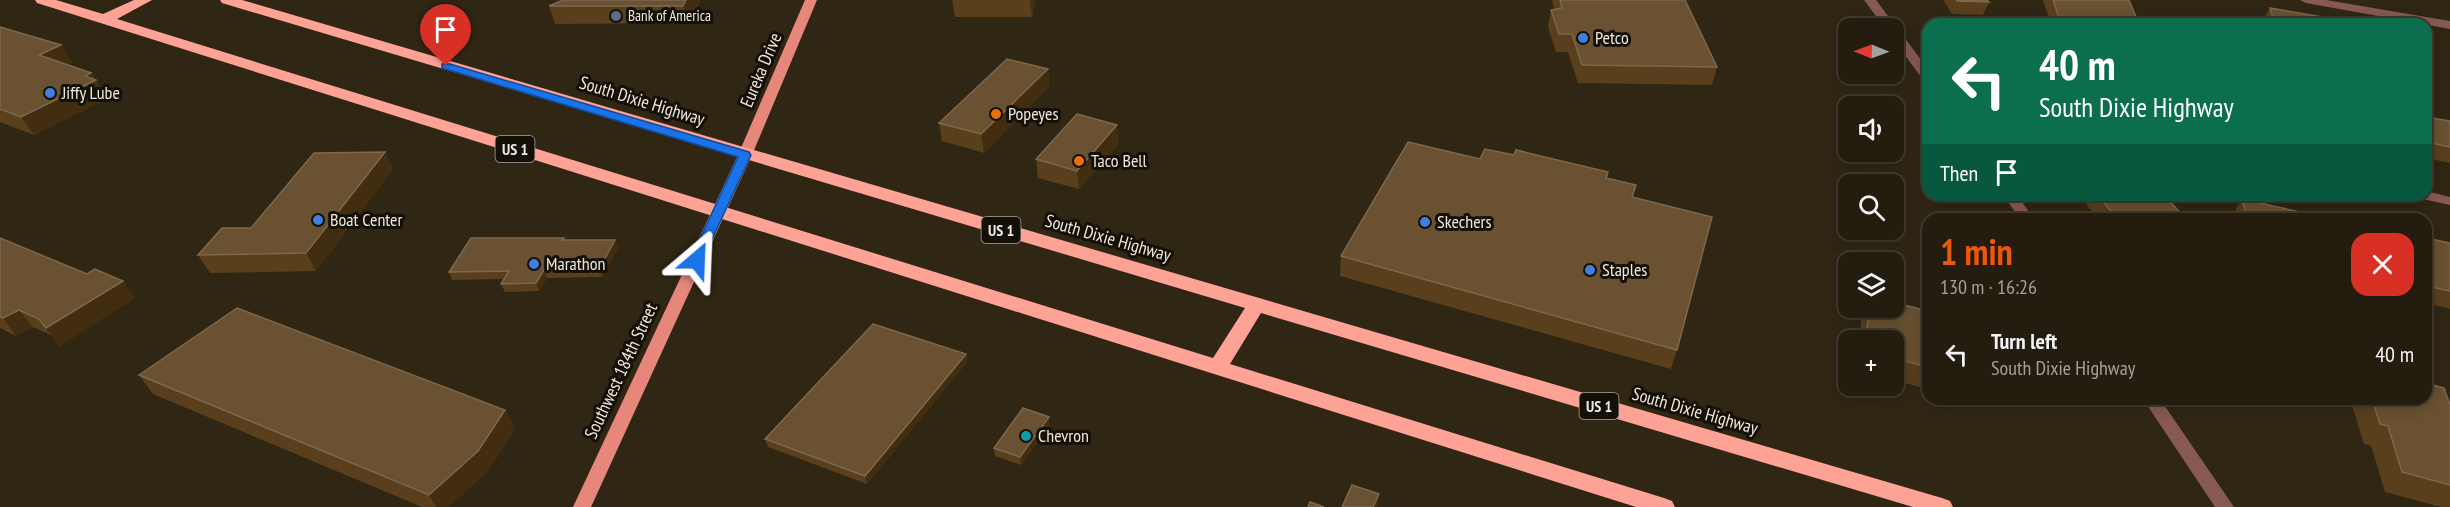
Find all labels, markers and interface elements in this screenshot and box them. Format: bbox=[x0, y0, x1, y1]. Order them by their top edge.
pin bbox=[420, 4, 471, 66]
place label: Bank of America bbox=[628, 6, 711, 25]
marker: Bank of America bbox=[609, 9, 623, 23]
icon: arrive bbox=[429, 13, 462, 46]
north arrow bbox=[1838, 18, 1904, 84]
map controls bbox=[1838, 18, 1904, 396]
place label: Petco bbox=[1595, 26, 1629, 49]
street label: Eureka Drive bbox=[735, 29, 786, 110]
marker: Petco bbox=[1576, 31, 1590, 45]
text: 40 m bbox=[2039, 37, 2116, 92]
icon: left bbox=[1940, 42, 2018, 120]
street label: South Dixie Highway bbox=[577, 71, 708, 131]
place label: Jiffy Lube bbox=[61, 81, 120, 104]
marker: Jiffy Lube bbox=[43, 86, 57, 100]
text: South Dixie Highway bbox=[2039, 90, 2234, 124]
button: sound bbox=[1838, 96, 1904, 162]
place label: Popeyes bbox=[1008, 102, 1059, 125]
marker: Popeyes bbox=[989, 107, 1003, 121]
road number: US 1 bbox=[496, 136, 534, 162]
place label: Taco Bell bbox=[1091, 149, 1148, 172]
marker: Taco Bell bbox=[1072, 154, 1086, 168]
icon: arrive bbox=[1990, 156, 2023, 189]
text: Then bbox=[1940, 159, 1978, 187]
button: search bbox=[1838, 174, 1904, 240]
place label: Boat Center bbox=[330, 208, 403, 231]
street label: South Dixie Highway bbox=[1043, 209, 1174, 267]
place label: Skechers bbox=[1437, 210, 1492, 233]
marker: Boat Center bbox=[311, 213, 325, 227]
marker: Skechers bbox=[1418, 215, 1432, 229]
road number: US 1 bbox=[982, 217, 1020, 243]
position arrow bbox=[665, 228, 729, 292]
text: 1 min bbox=[1940, 228, 2013, 275]
button: close bbox=[2351, 233, 2414, 296]
place label: Marathon bbox=[546, 252, 605, 275]
button: layers bbox=[1838, 252, 1904, 318]
marker: Marathon bbox=[527, 257, 541, 271]
place label: Staples bbox=[1602, 258, 1647, 281]
marker: Staples bbox=[1583, 263, 1597, 277]
text: 130 m · 16:26 bbox=[1940, 274, 2037, 300]
street label: Southwest 184th Street bbox=[579, 299, 662, 442]
text: Turn left bbox=[1991, 327, 2057, 355]
button: + bbox=[1838, 330, 1904, 396]
icon: left bbox=[1940, 338, 1973, 371]
text: 40 m bbox=[2375, 340, 2414, 368]
text: South Dixie Highway bbox=[1991, 355, 2135, 381]
street label: South Dixie Highway bbox=[1630, 382, 1761, 440]
road number: US 1 bbox=[1580, 393, 1618, 419]
place label: Chevron bbox=[1038, 424, 1089, 447]
marker: Chevron bbox=[1019, 429, 1033, 443]

